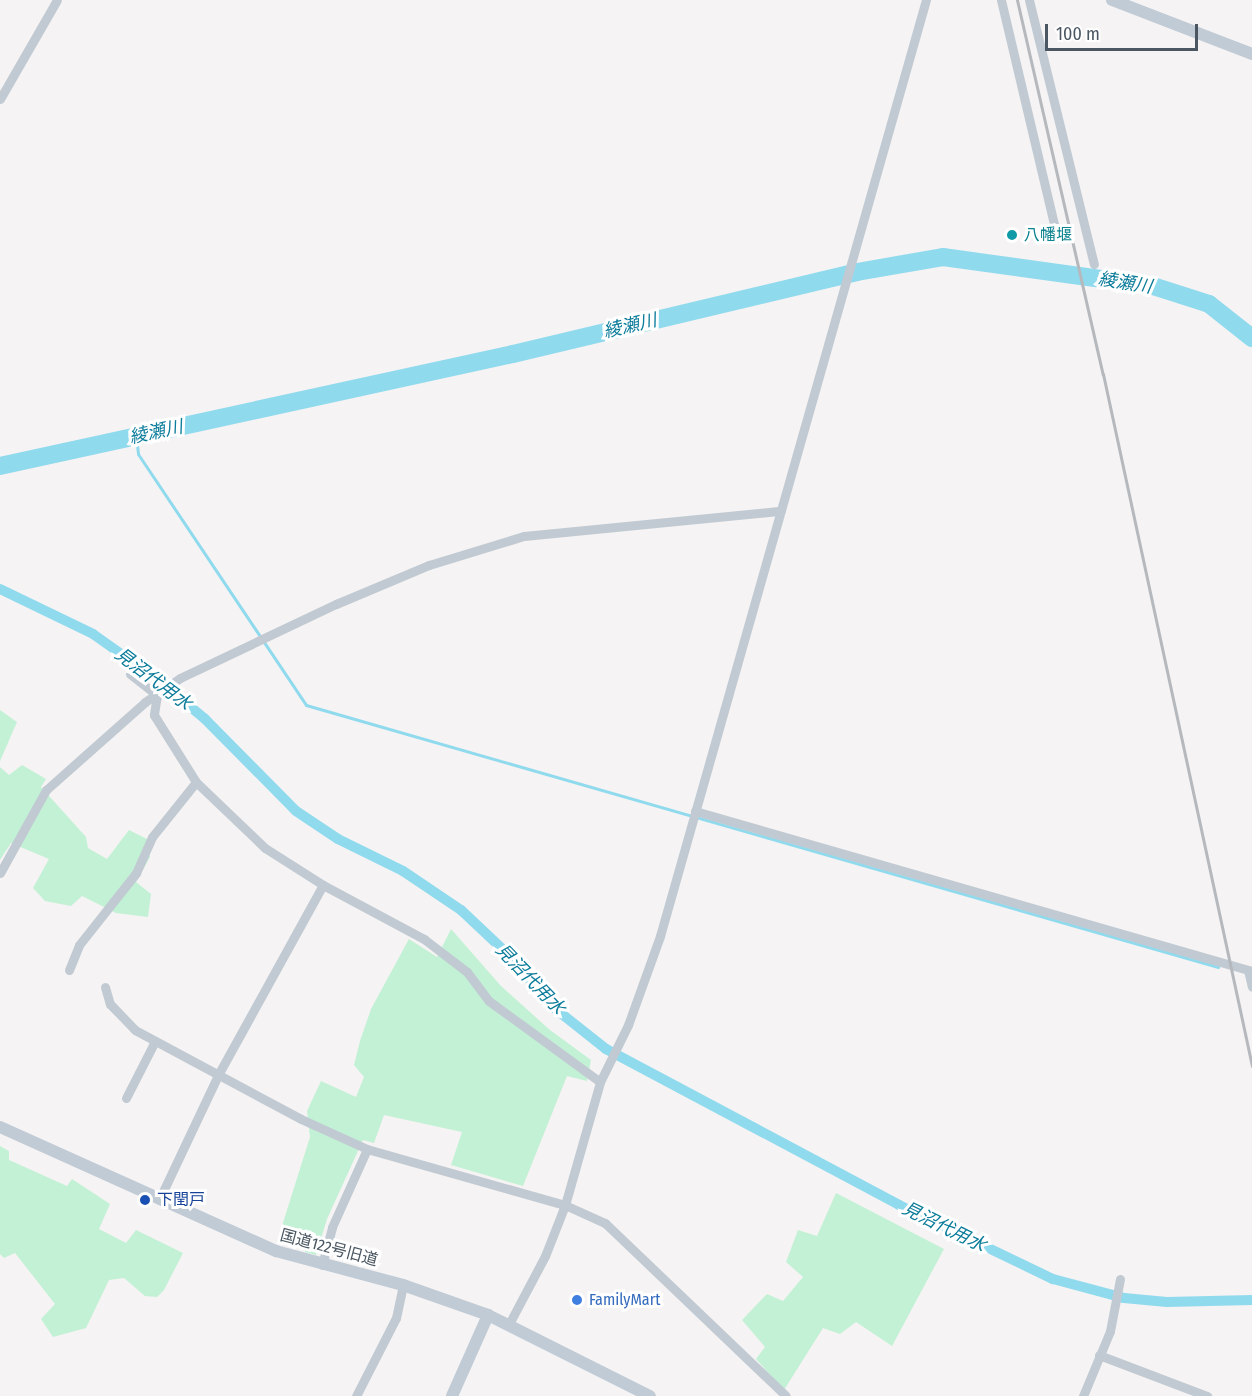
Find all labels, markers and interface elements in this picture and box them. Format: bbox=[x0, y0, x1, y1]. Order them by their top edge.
scale bar bbox=[1048, 12, 1201, 50]
text: 100 m bbox=[1056, 23, 1100, 45]
place label: 八幡堰 bbox=[1024, 225, 1072, 245]
marker: 八幡堰 bbox=[1005, 228, 1019, 242]
water label: 綾瀬川 bbox=[1097, 268, 1153, 298]
water label: 綾瀬川 bbox=[601, 309, 659, 343]
water label: 綾瀬川 bbox=[127, 416, 185, 448]
water label: 見沼代用水 bbox=[111, 643, 195, 715]
water label: 見沼代用水 bbox=[491, 939, 569, 1019]
place label: 下閏戸 bbox=[157, 1190, 205, 1210]
marker: 下閏戸 bbox=[138, 1193, 152, 1207]
water label: 見沼代用水 bbox=[899, 1198, 989, 1256]
street label: 国道122号旧道 bbox=[278, 1226, 380, 1270]
place label: FamilyMart bbox=[589, 1290, 660, 1310]
marker: FamilyMart bbox=[570, 1293, 584, 1307]

